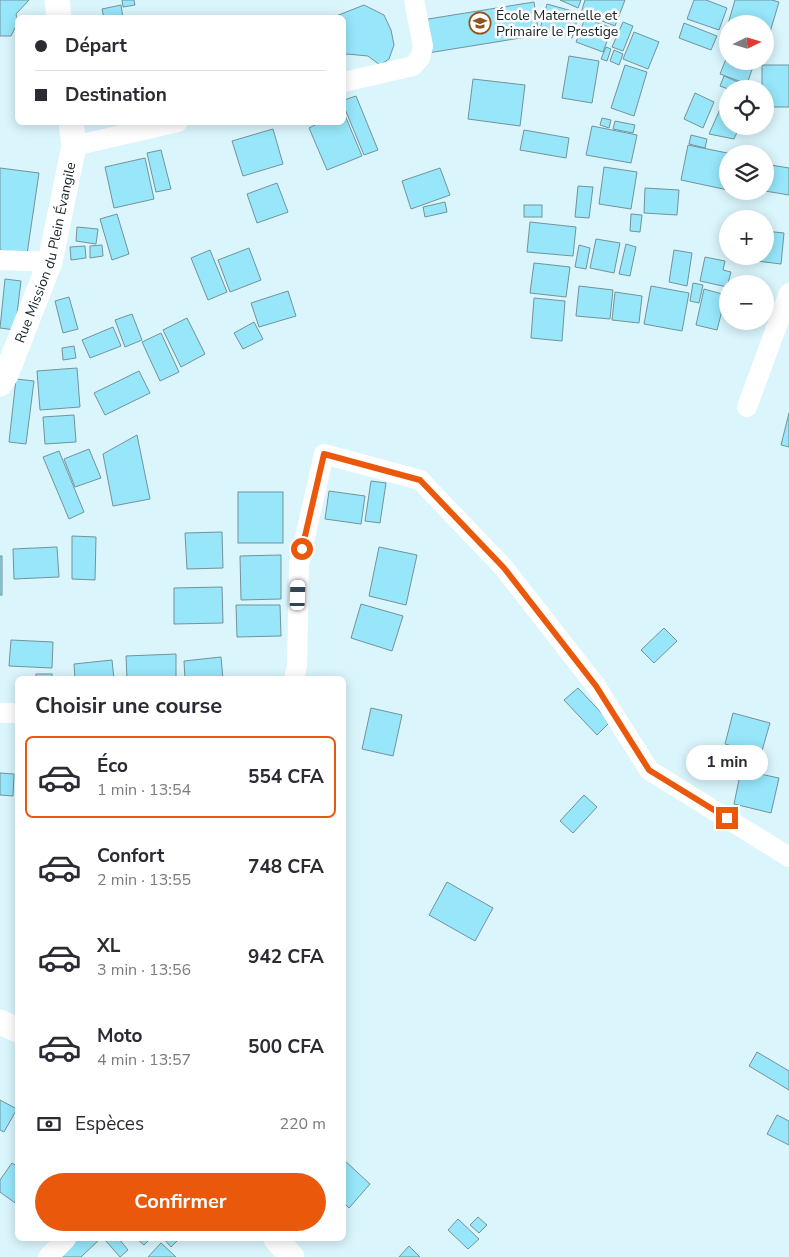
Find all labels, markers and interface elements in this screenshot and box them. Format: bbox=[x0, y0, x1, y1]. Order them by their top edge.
place label: École Maternelle et Primaire le Prestige bbox=[496, 6, 618, 41]
school or university icon: École Maternelle et Primaire le Prestige bbox=[468, 11, 492, 35]
north arrow bbox=[719, 15, 774, 70]
map controls bbox=[719, 15, 774, 330]
text: Départ bbox=[65, 33, 127, 59]
button: locate bbox=[719, 80, 774, 135]
text: Destination bbox=[65, 82, 167, 108]
button: layers bbox=[719, 145, 774, 200]
street label: Rue Mission du Plein Évangile bbox=[10, 160, 80, 346]
button: + bbox=[719, 210, 774, 265]
button: − bbox=[719, 275, 774, 330]
route start bbox=[291, 538, 313, 560]
car bbox=[289, 580, 306, 610]
text: Choisir une course bbox=[35, 691, 222, 721]
callout: 1 min bbox=[686, 746, 768, 780]
text: 1 min bbox=[706, 751, 748, 773]
text: Éco bbox=[97, 753, 128, 779]
icon: car bbox=[37, 755, 82, 800]
text: 554 CFA bbox=[248, 764, 324, 790]
text: 1 min · 13:54 bbox=[97, 779, 191, 801]
route end bbox=[716, 807, 738, 829]
text: Confort bbox=[97, 843, 164, 869]
icon: car bbox=[37, 845, 82, 890]
text: 748 CFA bbox=[248, 854, 324, 880]
text: 2 min · 13:55 bbox=[97, 869, 191, 891]
text: XL bbox=[97, 933, 120, 959]
icon: car bbox=[37, 935, 82, 980]
text: 942 CFA bbox=[248, 944, 324, 970]
text: 3 min · 13:56 bbox=[97, 959, 191, 981]
text: Moto bbox=[97, 1023, 143, 1049]
icon: car bbox=[37, 1025, 82, 1070]
text: 500 CFA bbox=[248, 1034, 324, 1060]
text: 4 min · 13:57 bbox=[97, 1049, 191, 1071]
icon: cash bbox=[35, 1110, 63, 1138]
text: Espèces bbox=[75, 1111, 144, 1137]
text: 220 m bbox=[279, 1113, 326, 1135]
button: Confirmer bbox=[35, 1173, 326, 1231]

